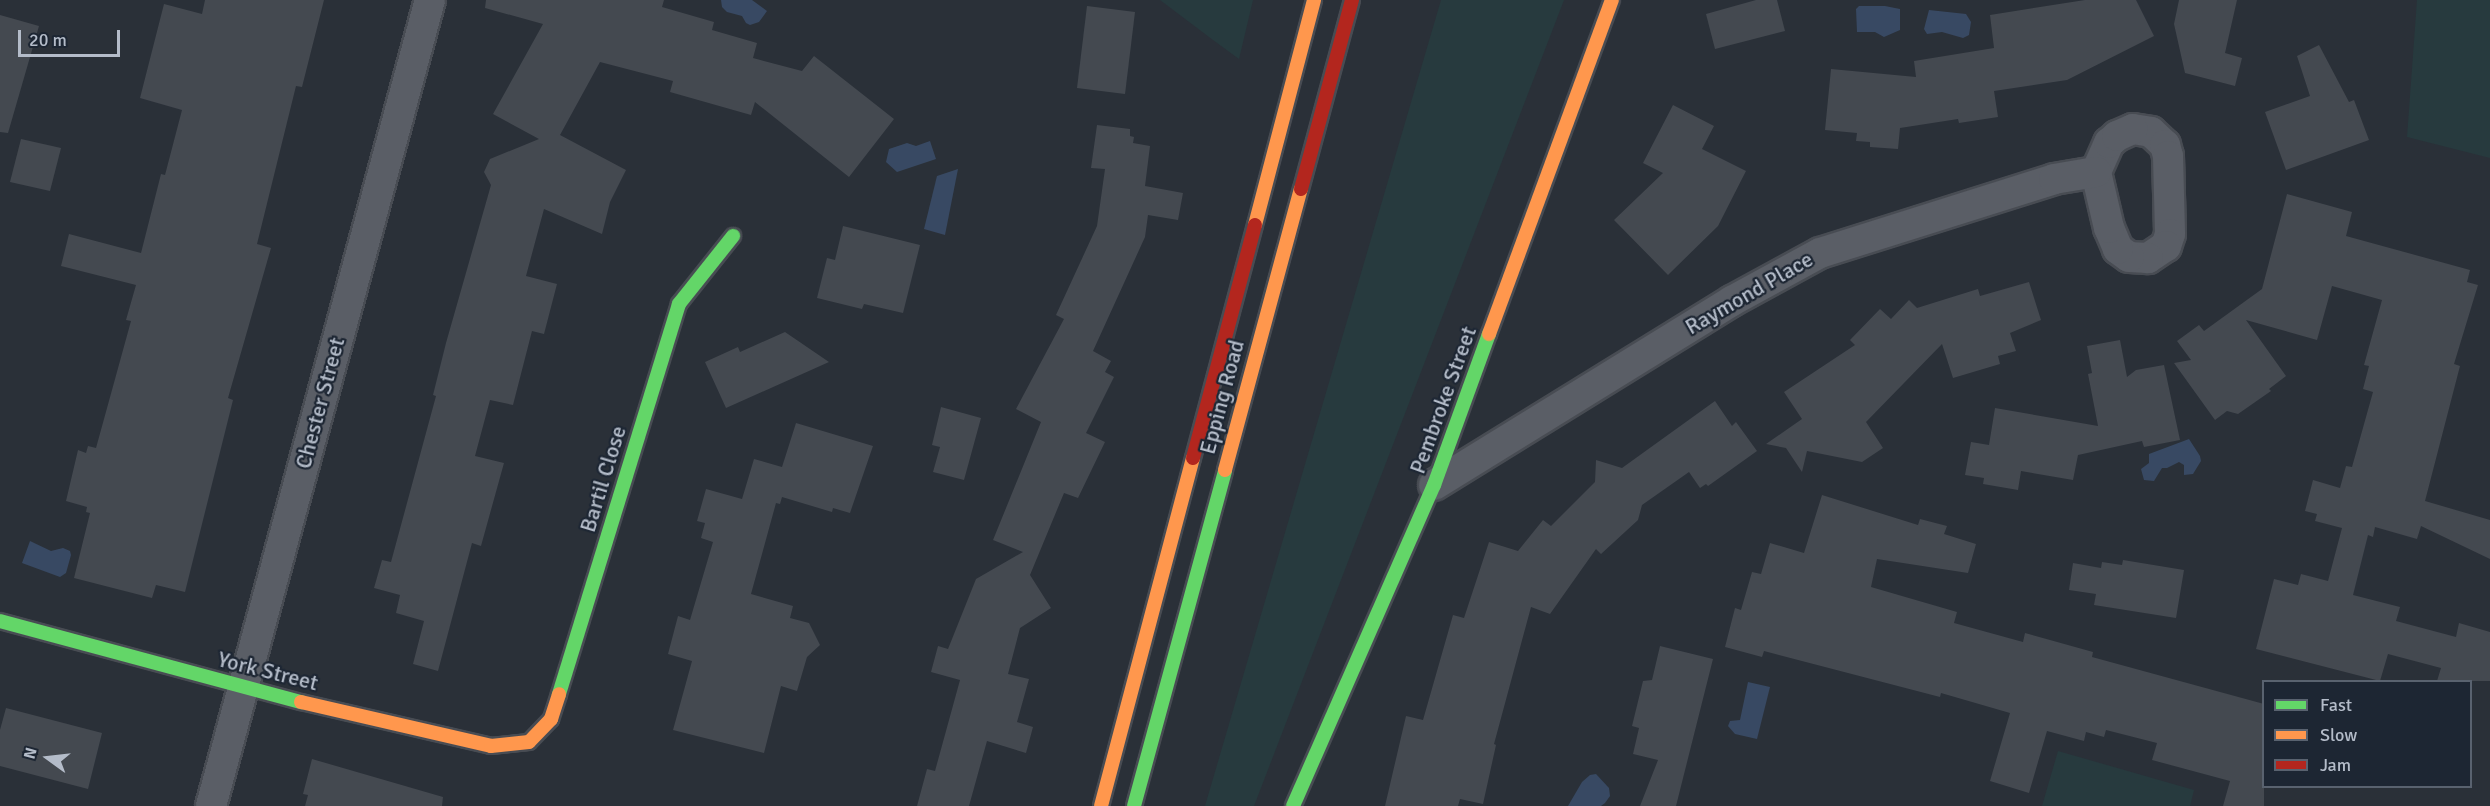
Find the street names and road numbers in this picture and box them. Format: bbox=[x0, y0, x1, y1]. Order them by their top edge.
street label: Raymond Place bbox=[1680, 246, 1818, 340]
street label: Pembroke Street bbox=[1404, 323, 1482, 477]
street label: Chester Street bbox=[290, 335, 350, 471]
street label: Epping Road bbox=[1194, 337, 1250, 457]
street label: Bartil Close bbox=[574, 423, 632, 535]
street label: York Street bbox=[215, 646, 321, 696]

